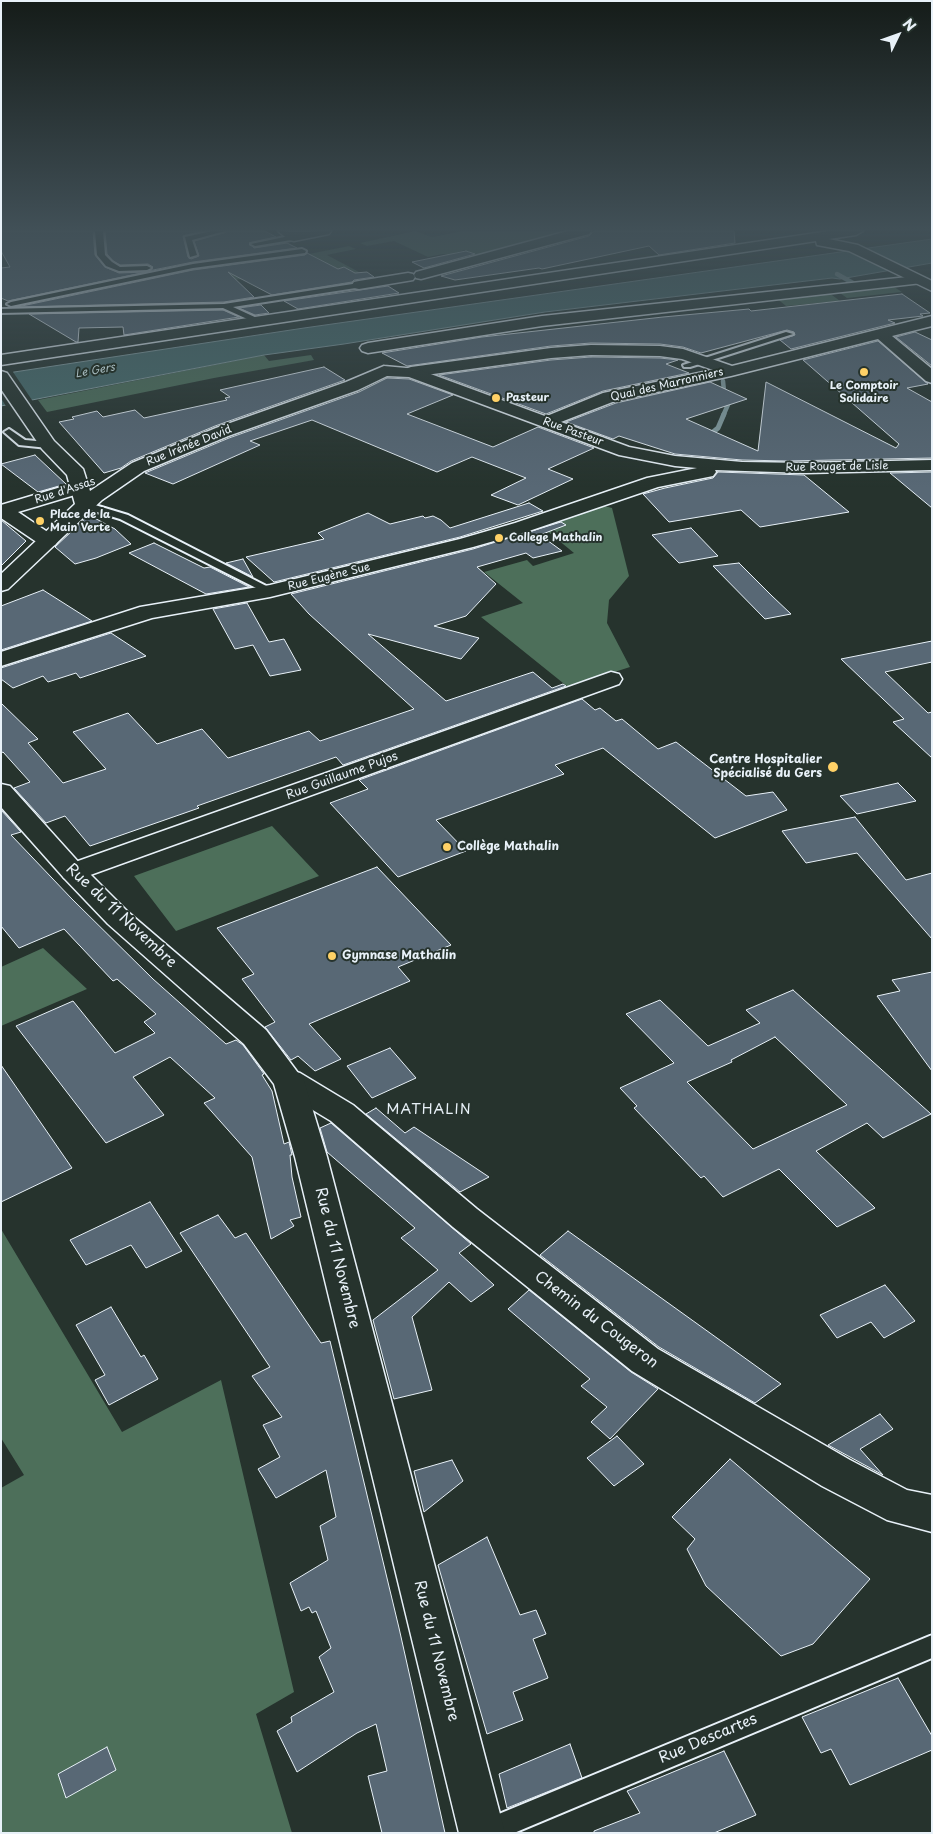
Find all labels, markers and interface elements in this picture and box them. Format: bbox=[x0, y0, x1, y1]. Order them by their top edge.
north arrow bbox=[873, 10, 923, 60]
text: N bbox=[898, 13, 921, 36]
water label: Le Gers bbox=[74, 361, 116, 381]
street label: Quai des Marronniers bbox=[609, 366, 725, 404]
marker: Le Comptoir Solidaire bbox=[858, 366, 870, 378]
place label: Le Comptoir Solidaire bbox=[830, 379, 898, 405]
place label: Pasteur bbox=[506, 391, 549, 405]
marker: Pasteur bbox=[490, 392, 502, 404]
street label: Rue Pasteur bbox=[541, 415, 605, 449]
street label: Rue Irénée David bbox=[144, 423, 234, 469]
street label: Rue Rouget de Lisle bbox=[785, 460, 889, 474]
street label: Rue d'Assas bbox=[33, 475, 97, 507]
place label: Place de la Main Verte bbox=[50, 508, 110, 534]
marker: Place de la Main Verte bbox=[34, 515, 46, 527]
place label: College Mathalin bbox=[509, 531, 602, 545]
marker: College Mathalin bbox=[493, 532, 505, 544]
street label: Rue Eugène Sue bbox=[286, 560, 372, 594]
street label: Rue Guillaume Pujos bbox=[284, 749, 400, 803]
place label: Centre Hospitalier Spécialisé du Gers bbox=[709, 753, 822, 781]
marker: Centre Hospitalier Spécialisé du Gers bbox=[826, 760, 840, 774]
place label: Collège Mathalin bbox=[457, 840, 559, 854]
marker: Collège Mathalin bbox=[441, 841, 453, 853]
street label: Rue du 11 Novembre bbox=[62, 860, 180, 972]
place label: Gymnase Mathalin bbox=[342, 949, 456, 963]
marker: Gymnase Mathalin bbox=[326, 950, 338, 962]
district label: MATHALIN bbox=[385, 1102, 473, 1118]
street label: Rue du 11 Novembre bbox=[311, 1186, 363, 1330]
street label: Chemin du Cougeron bbox=[531, 1268, 661, 1372]
street label: Rue du 11 Novembre bbox=[410, 1579, 462, 1723]
street label: Rue Descartes bbox=[656, 1710, 760, 1768]

